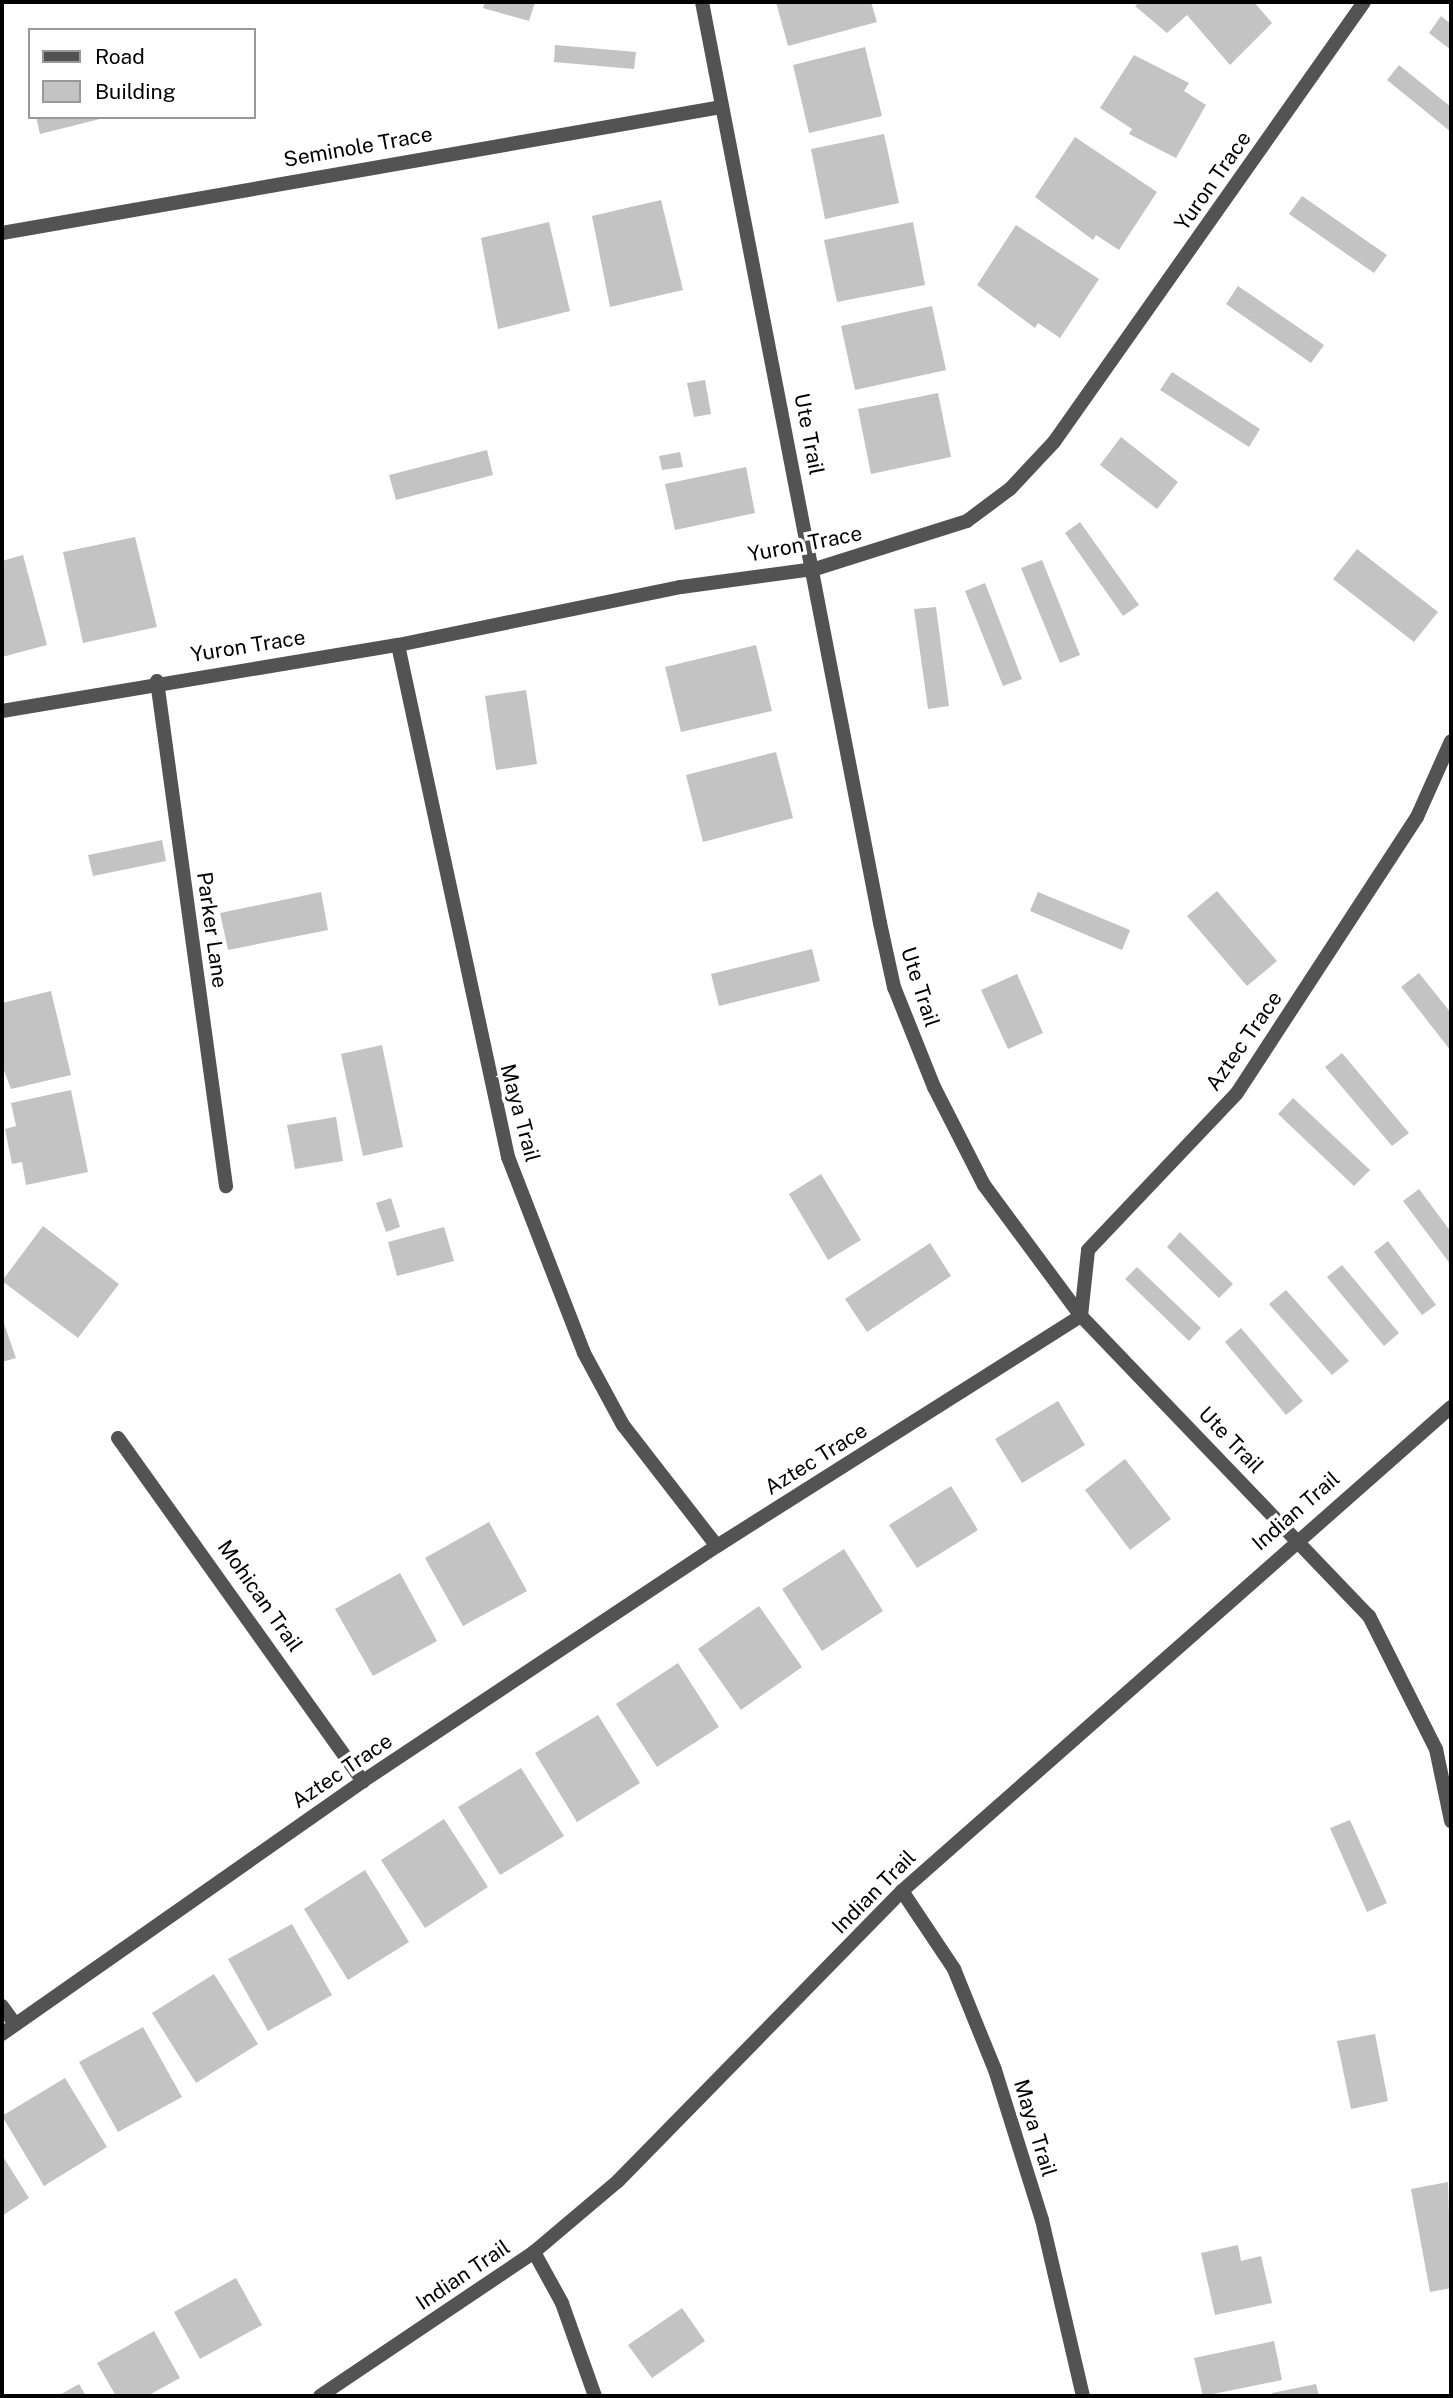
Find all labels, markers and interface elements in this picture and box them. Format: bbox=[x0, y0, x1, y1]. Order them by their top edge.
legend bbox=[28, 28, 256, 119]
text: Road bbox=[95, 44, 145, 69]
text: Building bbox=[95, 79, 176, 104]
street label: Seminole Trace bbox=[282, 122, 434, 172]
street label: Yuron Trace bbox=[1169, 126, 1257, 236]
street label: Ute Trail bbox=[789, 391, 829, 477]
street label: Yuron Trace bbox=[746, 521, 864, 567]
street label: Yuron Trace bbox=[189, 625, 307, 667]
street label: Parker Lane bbox=[191, 870, 233, 990]
street label: Ute Trail bbox=[895, 944, 945, 1030]
street label: Aztec Trace bbox=[1200, 986, 1288, 1096]
street label: Maya Trail bbox=[495, 1061, 545, 1165]
street label: Ute Trail bbox=[1193, 1401, 1269, 1479]
street label: Aztec Trace bbox=[760, 1418, 872, 1500]
street label: Indian Trail bbox=[1247, 1466, 1345, 1556]
street label: Mohican Trail bbox=[212, 1535, 308, 1657]
street label: Aztec Trace bbox=[287, 1728, 397, 1814]
street label: Indian Trail bbox=[827, 1845, 921, 1939]
street label: Maya Trail bbox=[1008, 2076, 1062, 2180]
street label: Indian Trail bbox=[411, 2234, 515, 2316]

